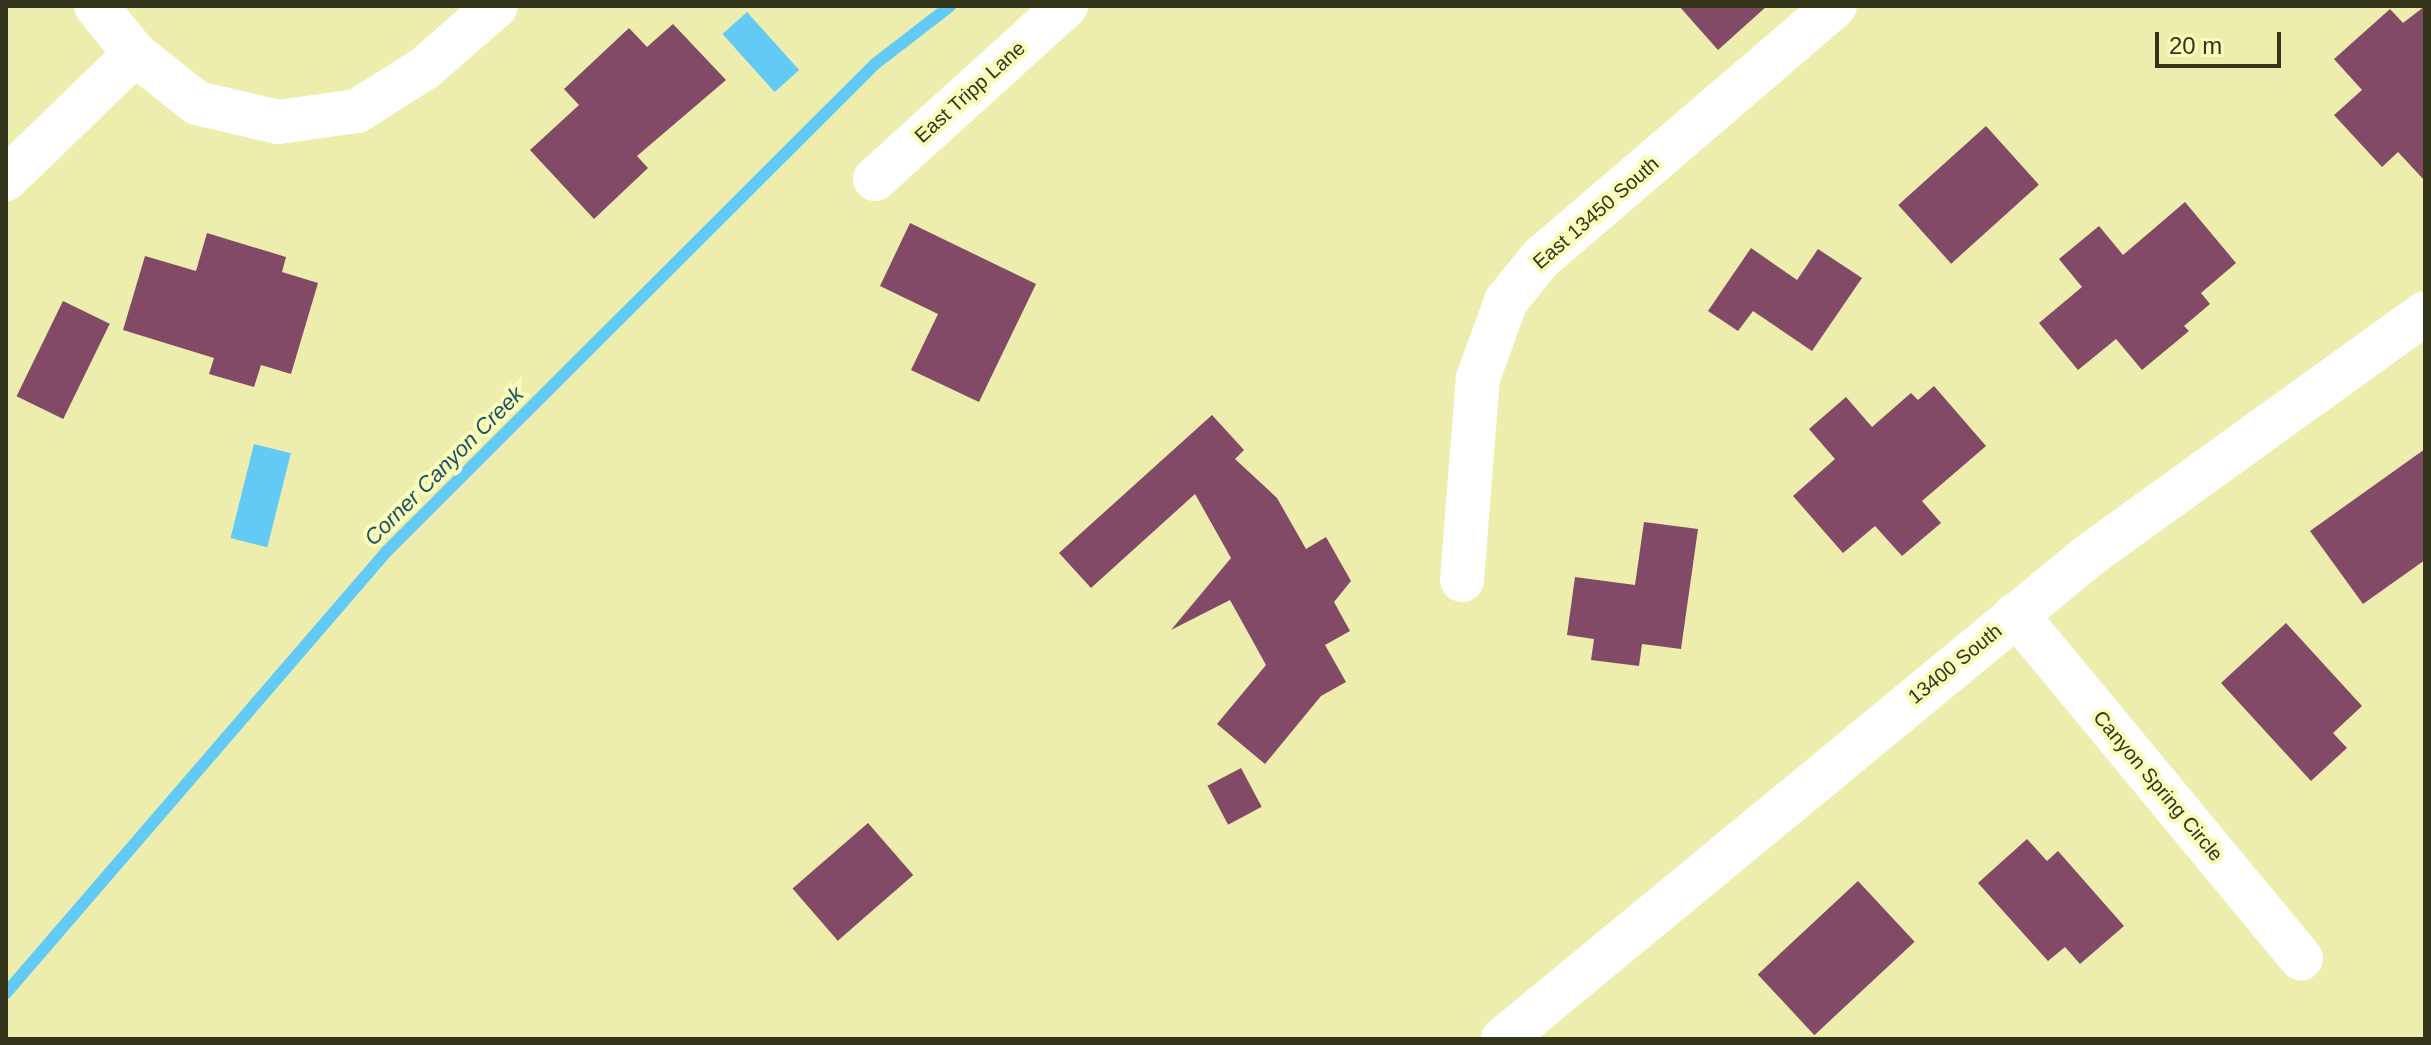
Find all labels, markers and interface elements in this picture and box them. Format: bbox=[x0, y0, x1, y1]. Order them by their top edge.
scale bar bbox=[2159, 16, 2285, 66]
text: 20 m bbox=[2169, 32, 2222, 59]
street label: East Tripp Lane bbox=[910, 36, 1030, 148]
street label: East 13450 South bbox=[1528, 152, 1664, 274]
water label: Corner Canyon Creek bbox=[359, 381, 529, 551]
street label: 13400 South bbox=[1903, 619, 2007, 709]
street label: Canyon Spring Circle bbox=[2088, 706, 2228, 866]

